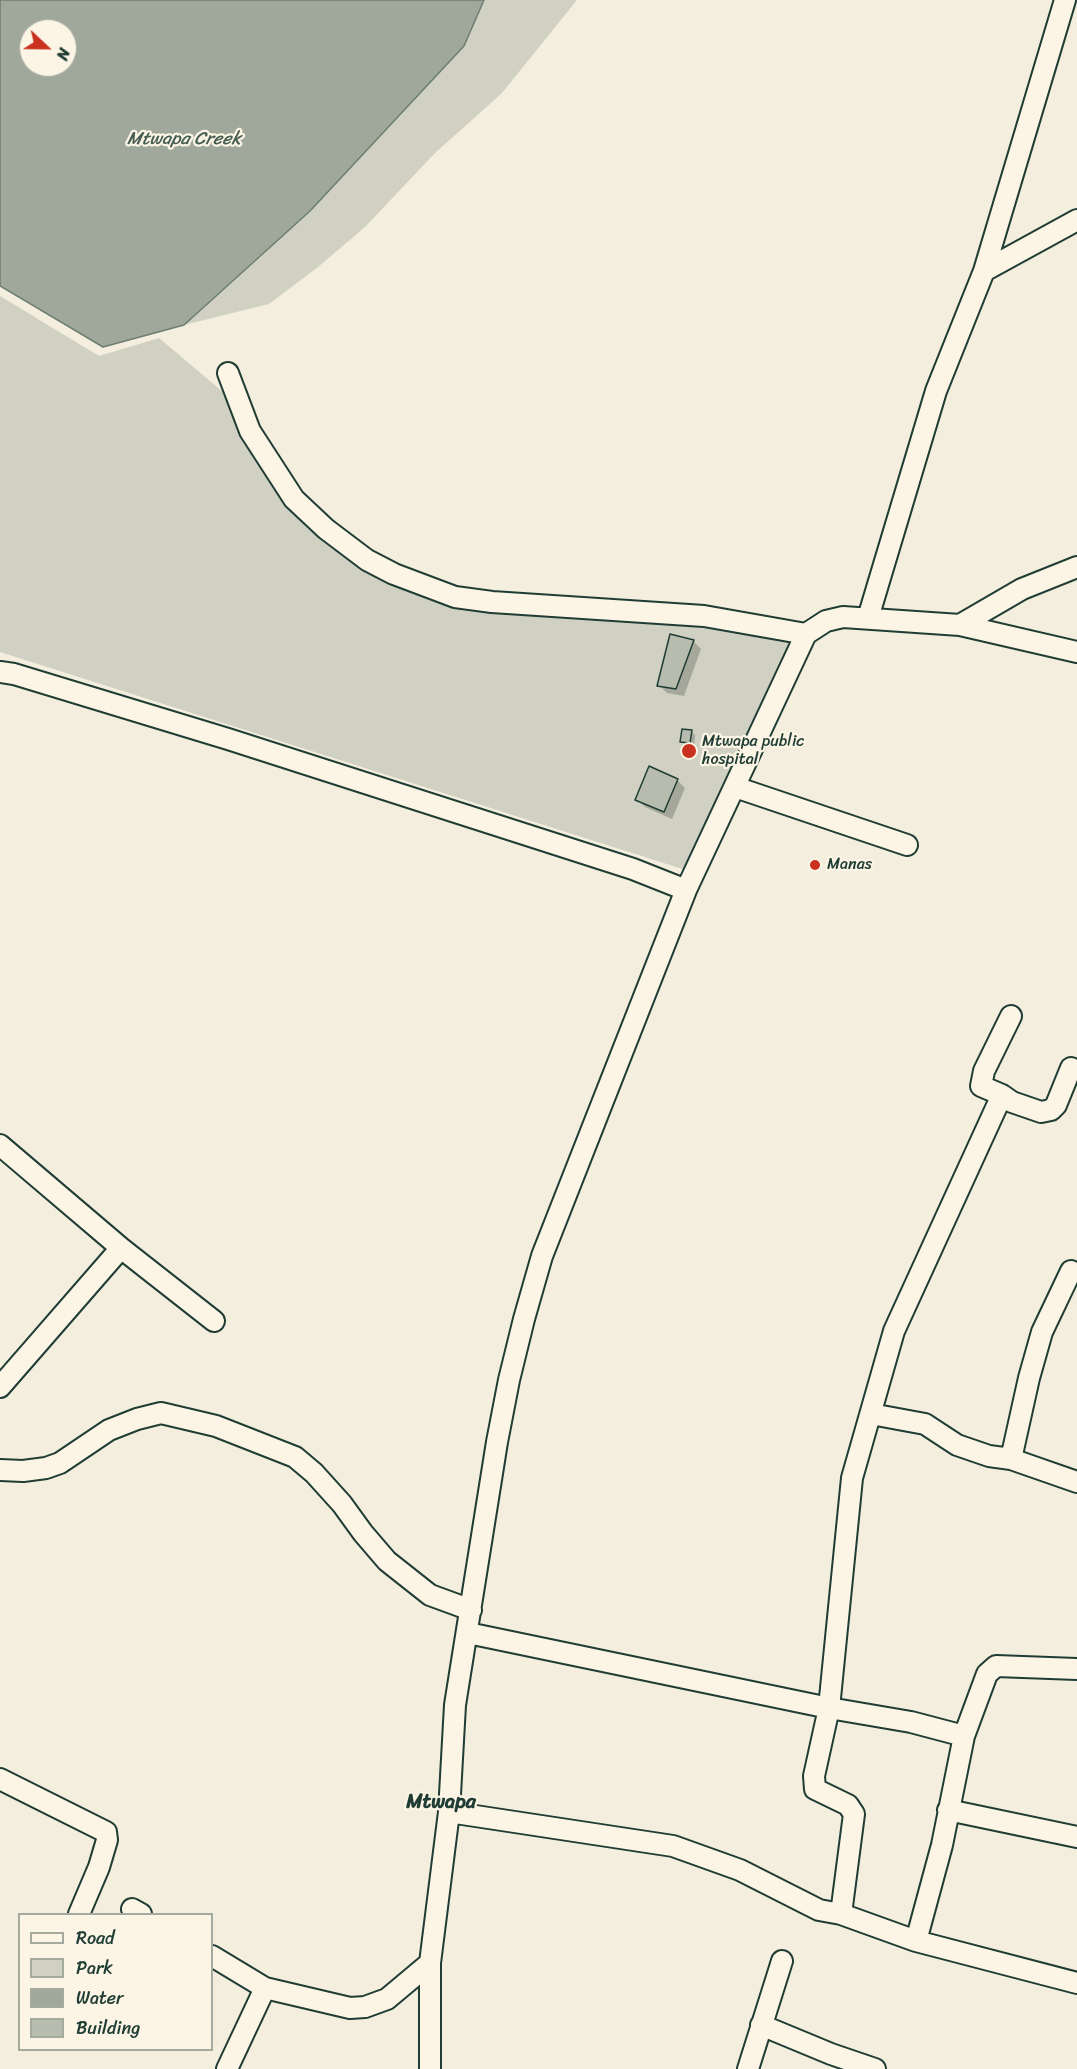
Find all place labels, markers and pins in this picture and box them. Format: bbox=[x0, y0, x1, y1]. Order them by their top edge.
place label: Mtwapa public hospital bbox=[702, 732, 804, 770]
marker: Mtwapa public hospital bbox=[680, 742, 698, 760]
place label: Manas bbox=[827, 855, 872, 875]
marker: Manas bbox=[808, 858, 822, 872]

